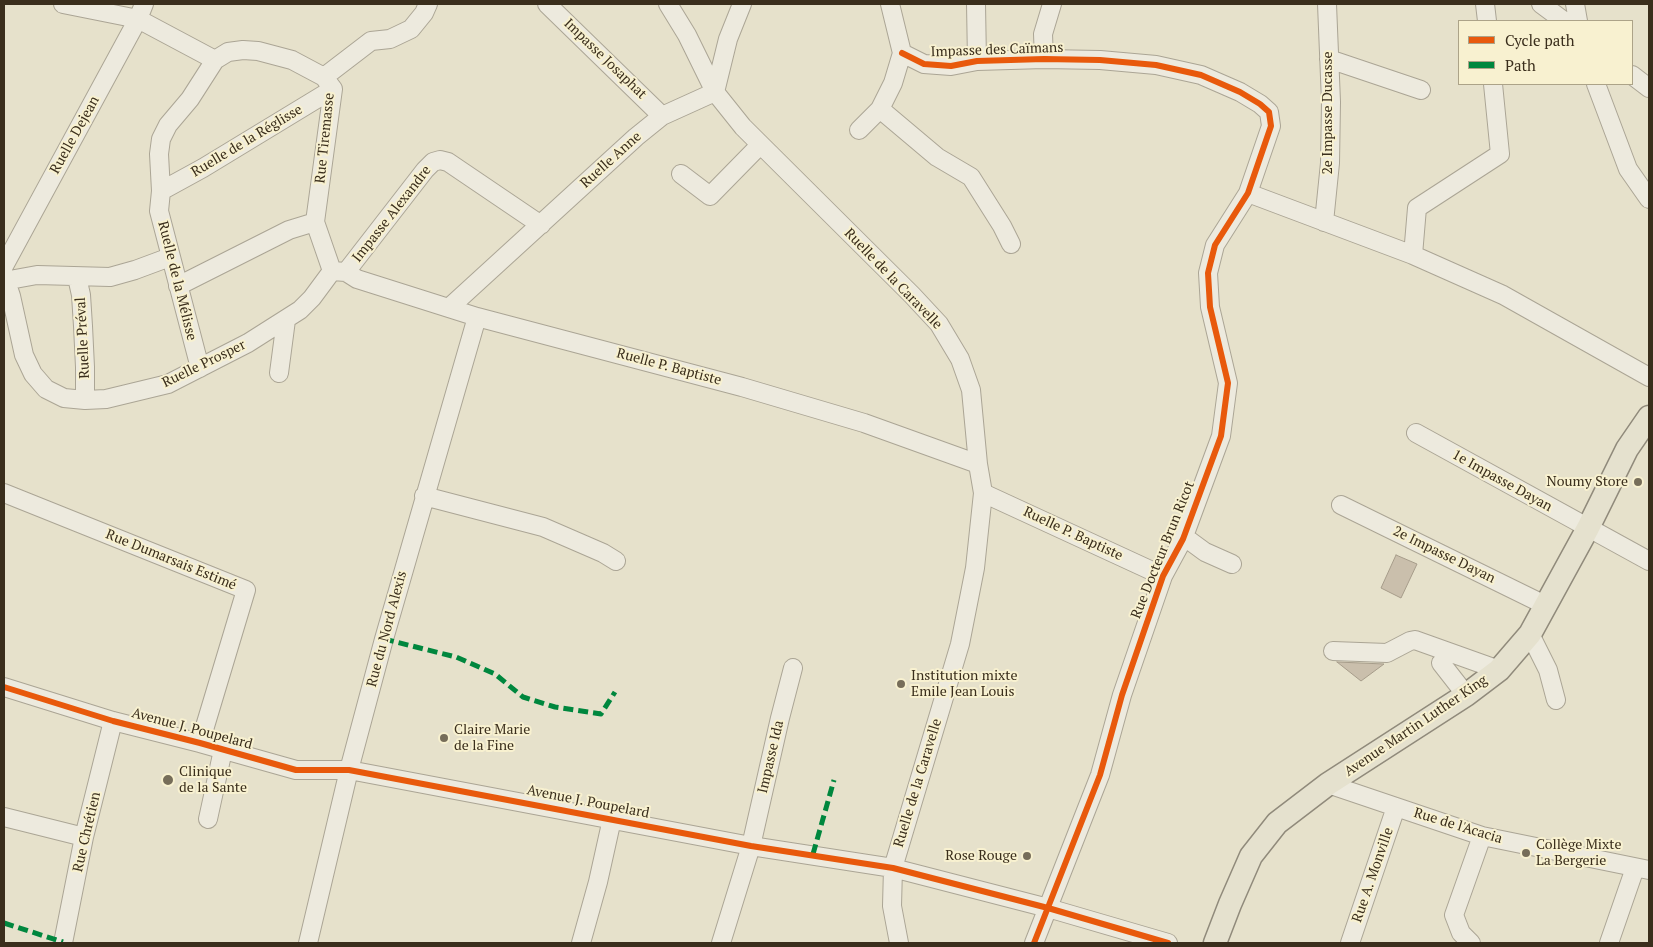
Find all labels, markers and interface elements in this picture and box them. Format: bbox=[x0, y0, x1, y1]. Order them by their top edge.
street label: Impasse Josaphat bbox=[560, 15, 650, 103]
legend bbox=[1458, 20, 1633, 85]
text: Cycle path bbox=[1505, 30, 1575, 50]
street label: Impasse des Caïmans bbox=[930, 39, 1064, 61]
street label: 2e Impasse Ducasse bbox=[1320, 51, 1336, 175]
text: Path bbox=[1505, 55, 1536, 75]
street label: Rue Tiremasse bbox=[312, 92, 338, 184]
street label: Ruelle Dejean bbox=[47, 93, 103, 177]
street label: Ruelle de la Réglisse bbox=[188, 101, 306, 181]
street label: Ruelle Anne bbox=[577, 128, 645, 192]
street label: Impasse Alexandre bbox=[349, 162, 435, 266]
street label: Ruelle de la Mélisse bbox=[154, 220, 200, 342]
street label: Ruelle de la Caravelle bbox=[841, 225, 945, 333]
street label: Ruelle Préval bbox=[72, 297, 94, 379]
street label: Ruelle Prosper bbox=[160, 337, 248, 391]
street label: Ruelle P. Baptiste bbox=[615, 345, 723, 389]
street label: 1e Impasse Dayan bbox=[1449, 447, 1555, 515]
place label: Noumy Store bbox=[1547, 474, 1628, 490]
marker: Noumy Store bbox=[1632, 476, 1644, 488]
street label: Rue Docteur Brun Ricot bbox=[1128, 479, 1198, 621]
street label: Ruelle P. Baptiste bbox=[1021, 504, 1125, 564]
street label: 2e Impasse Dayan bbox=[1390, 523, 1498, 587]
street label: Rue Dumarsais Estimé bbox=[103, 526, 239, 594]
street label: Rue du Nord Alexis bbox=[363, 569, 411, 689]
place label: Institution mixte Emile Jean Louis bbox=[911, 668, 1018, 700]
street label: Avenue Martin Luther King bbox=[1341, 672, 1491, 780]
marker: Institution mixte Emile Jean Louis bbox=[895, 678, 907, 690]
street label: Avenue J. Poupelard bbox=[130, 705, 254, 753]
street label: Ruelle de la Caravelle bbox=[890, 717, 946, 849]
street label: Impasse Ida bbox=[754, 719, 788, 795]
place label: Claire Marie de la Fine bbox=[454, 722, 530, 754]
marker: Claire Marie de la Fine bbox=[438, 732, 450, 744]
place label: Clinique de la Sante bbox=[179, 764, 247, 796]
marker: Clinique de la Sante bbox=[161, 773, 175, 787]
street label: Avenue J. Poupelard bbox=[525, 782, 651, 822]
street label: Rue Chrétien bbox=[70, 790, 104, 874]
street label: Rue de l'Acacia bbox=[1412, 805, 1504, 847]
street label: Rue A. Monville bbox=[1349, 825, 1397, 925]
place label: Collège Mixte La Bergerie bbox=[1536, 837, 1622, 870]
marker: Collège Mixte La Bergerie bbox=[1520, 847, 1532, 859]
place label: Rose Rouge bbox=[945, 848, 1017, 864]
marker: Rose Rouge bbox=[1021, 850, 1033, 862]

